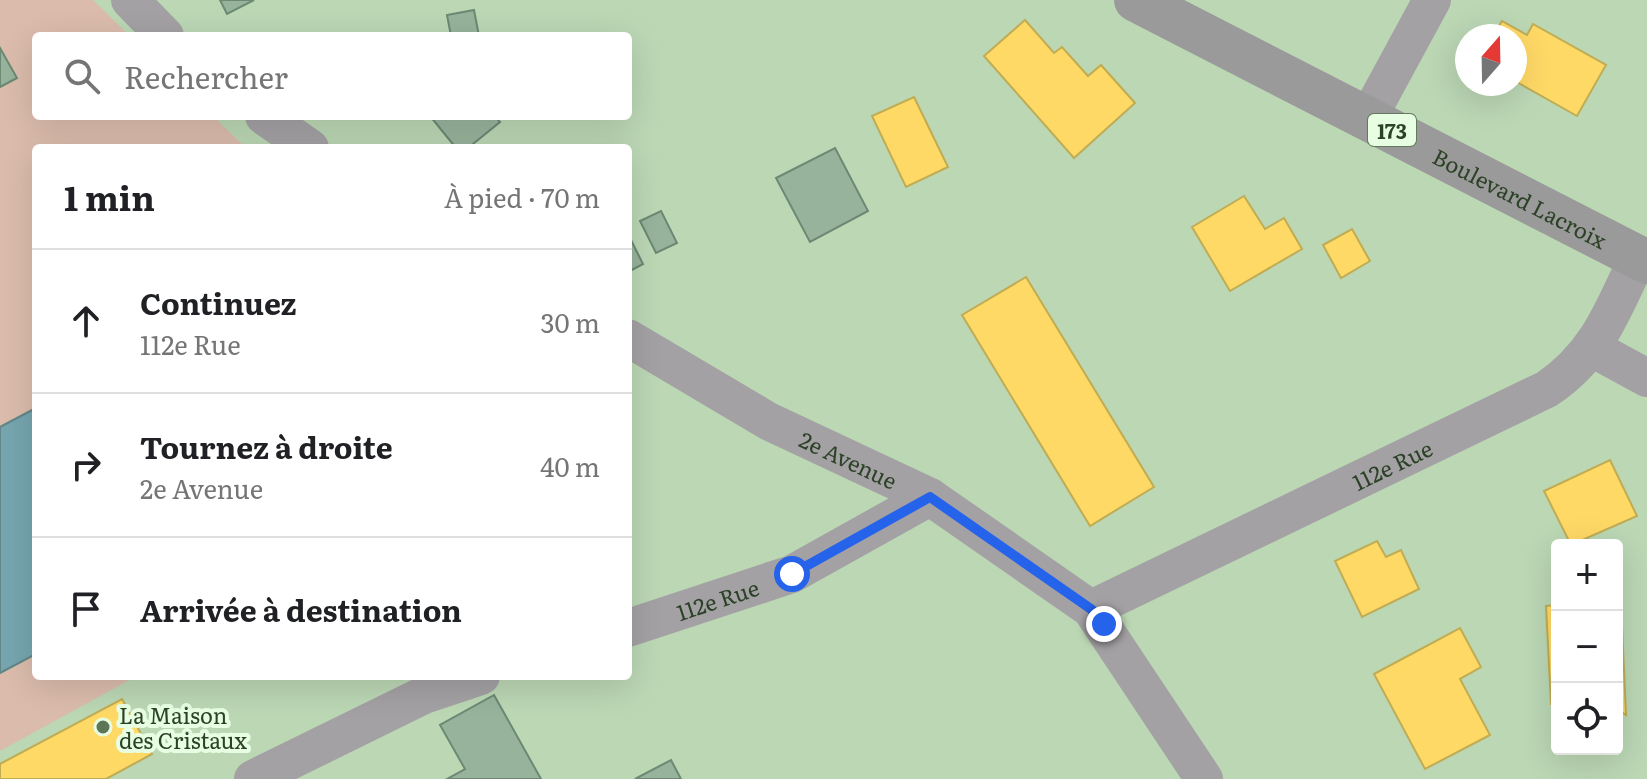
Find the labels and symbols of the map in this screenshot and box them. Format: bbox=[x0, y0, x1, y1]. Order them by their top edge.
north arrow bbox=[1455, 24, 1527, 96]
road number: 173 bbox=[1368, 114, 1416, 146]
street label: Boulevard Lacroix bbox=[1428, 139, 1614, 256]
street label: 2e Avenue bbox=[795, 422, 903, 496]
street label: 112e Rue bbox=[1346, 430, 1437, 497]
route start bbox=[774, 556, 810, 592]
street label: 112e Rue bbox=[672, 570, 763, 628]
route end bbox=[1086, 606, 1122, 642]
place label: La Maison des Cristaux bbox=[119, 698, 247, 756]
marker: La Maison des Cristaux bbox=[94, 718, 112, 736]

